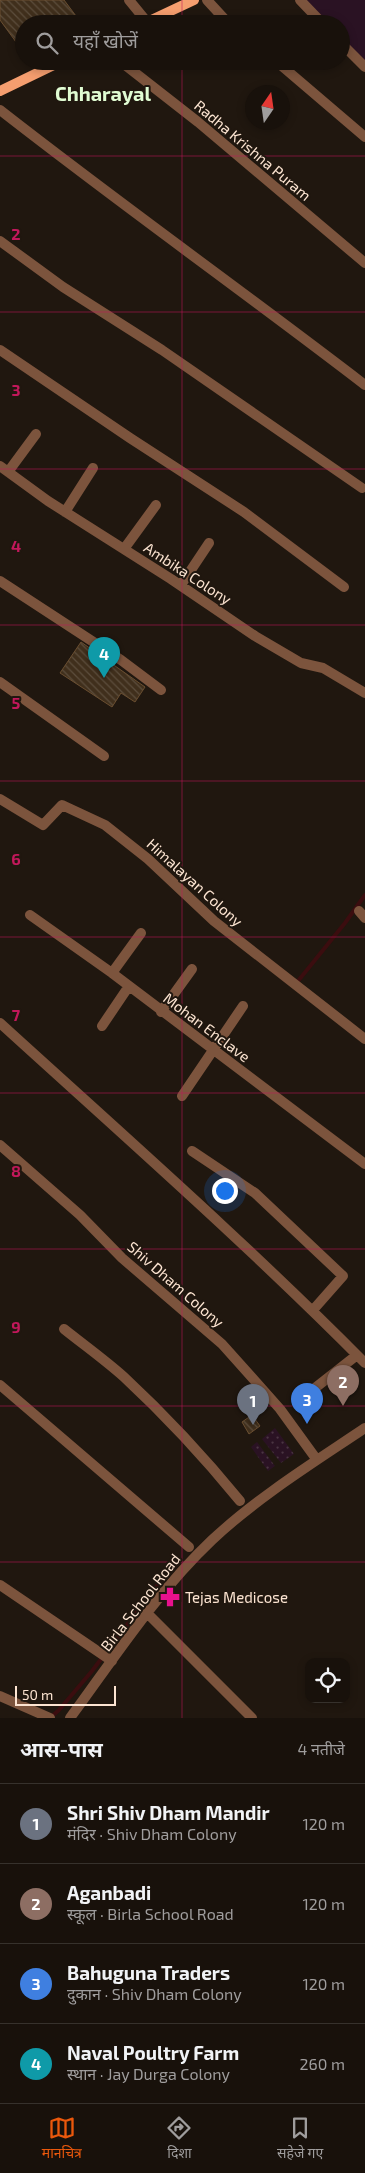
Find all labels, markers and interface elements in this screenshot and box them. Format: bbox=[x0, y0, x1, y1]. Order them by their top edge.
search box bbox=[15, 15, 350, 70]
icon: search bbox=[33, 29, 61, 57]
text: यहाँ खोजें bbox=[73, 29, 138, 52]
district label: Chharayal bbox=[55, 81, 151, 106]
north arrow bbox=[245, 85, 290, 130]
street label: Radha Krishna Puram bbox=[191, 96, 315, 204]
text: 2 bbox=[11, 224, 21, 243]
text: 3 bbox=[11, 380, 21, 399]
text: 4 bbox=[11, 536, 21, 555]
street label: Ambika Colony bbox=[141, 538, 235, 608]
pin: 4 bbox=[88, 637, 120, 678]
text: 5 bbox=[12, 693, 21, 712]
street label: Himalayan Colony bbox=[143, 834, 247, 930]
text: 6 bbox=[11, 849, 21, 868]
street label: Mohan Enclave bbox=[160, 989, 254, 1065]
text: 7 bbox=[12, 1005, 21, 1024]
text: 8 bbox=[11, 1161, 21, 1180]
your location bbox=[212, 1178, 238, 1204]
street label: Shiv Dham Colony bbox=[124, 1237, 228, 1331]
text: 9 bbox=[11, 1317, 21, 1336]
pin: 2 bbox=[327, 1365, 359, 1406]
pin: 3 bbox=[291, 1383, 323, 1424]
pin: 1 bbox=[237, 1384, 269, 1425]
street label: Birla School Road bbox=[96, 1550, 184, 1654]
pharmacy icon: Tejas Medicose bbox=[159, 1586, 181, 1608]
place label: Tejas Medicose bbox=[185, 1588, 288, 1607]
map controls bbox=[305, 1658, 350, 1703]
button: locate bbox=[305, 1658, 350, 1703]
scale bar bbox=[15, 1683, 116, 1706]
text: 50 m bbox=[22, 1686, 53, 1703]
text: आस-पास bbox=[20, 1736, 103, 1761]
text: 4 नतीजे bbox=[298, 1739, 345, 1758]
text: Shri Shiv Dham Mandir bbox=[67, 1801, 270, 1824]
text: 1 bbox=[33, 1814, 39, 1833]
text: 120 m bbox=[302, 1814, 345, 1833]
text: मंदिर · Shiv Dham Colony bbox=[67, 1824, 237, 1843]
text: Aganbadi bbox=[67, 1881, 151, 1904]
text: 2 bbox=[31, 1894, 41, 1913]
text: 120 m bbox=[302, 1894, 345, 1913]
text: स्कूल · Birla School Road bbox=[67, 1904, 234, 1923]
text: Bahuguna Traders bbox=[67, 1961, 230, 1984]
text: 3 bbox=[31, 1974, 41, 1993]
text: 120 m bbox=[302, 1974, 345, 1993]
text: दुकान · Shiv Dham Colony bbox=[67, 1984, 242, 2003]
text: Naval Poultry Farm bbox=[67, 2041, 239, 2064]
text: 4 bbox=[31, 2054, 41, 2073]
text: 260 m bbox=[300, 2054, 345, 2073]
text: स्थान · Jay Durga Colony bbox=[67, 2064, 230, 2083]
tab: मानचित्र bbox=[42, 2114, 82, 2164]
tab: दिशा bbox=[165, 2114, 193, 2164]
tab: सहेजे गए bbox=[277, 2114, 323, 2164]

